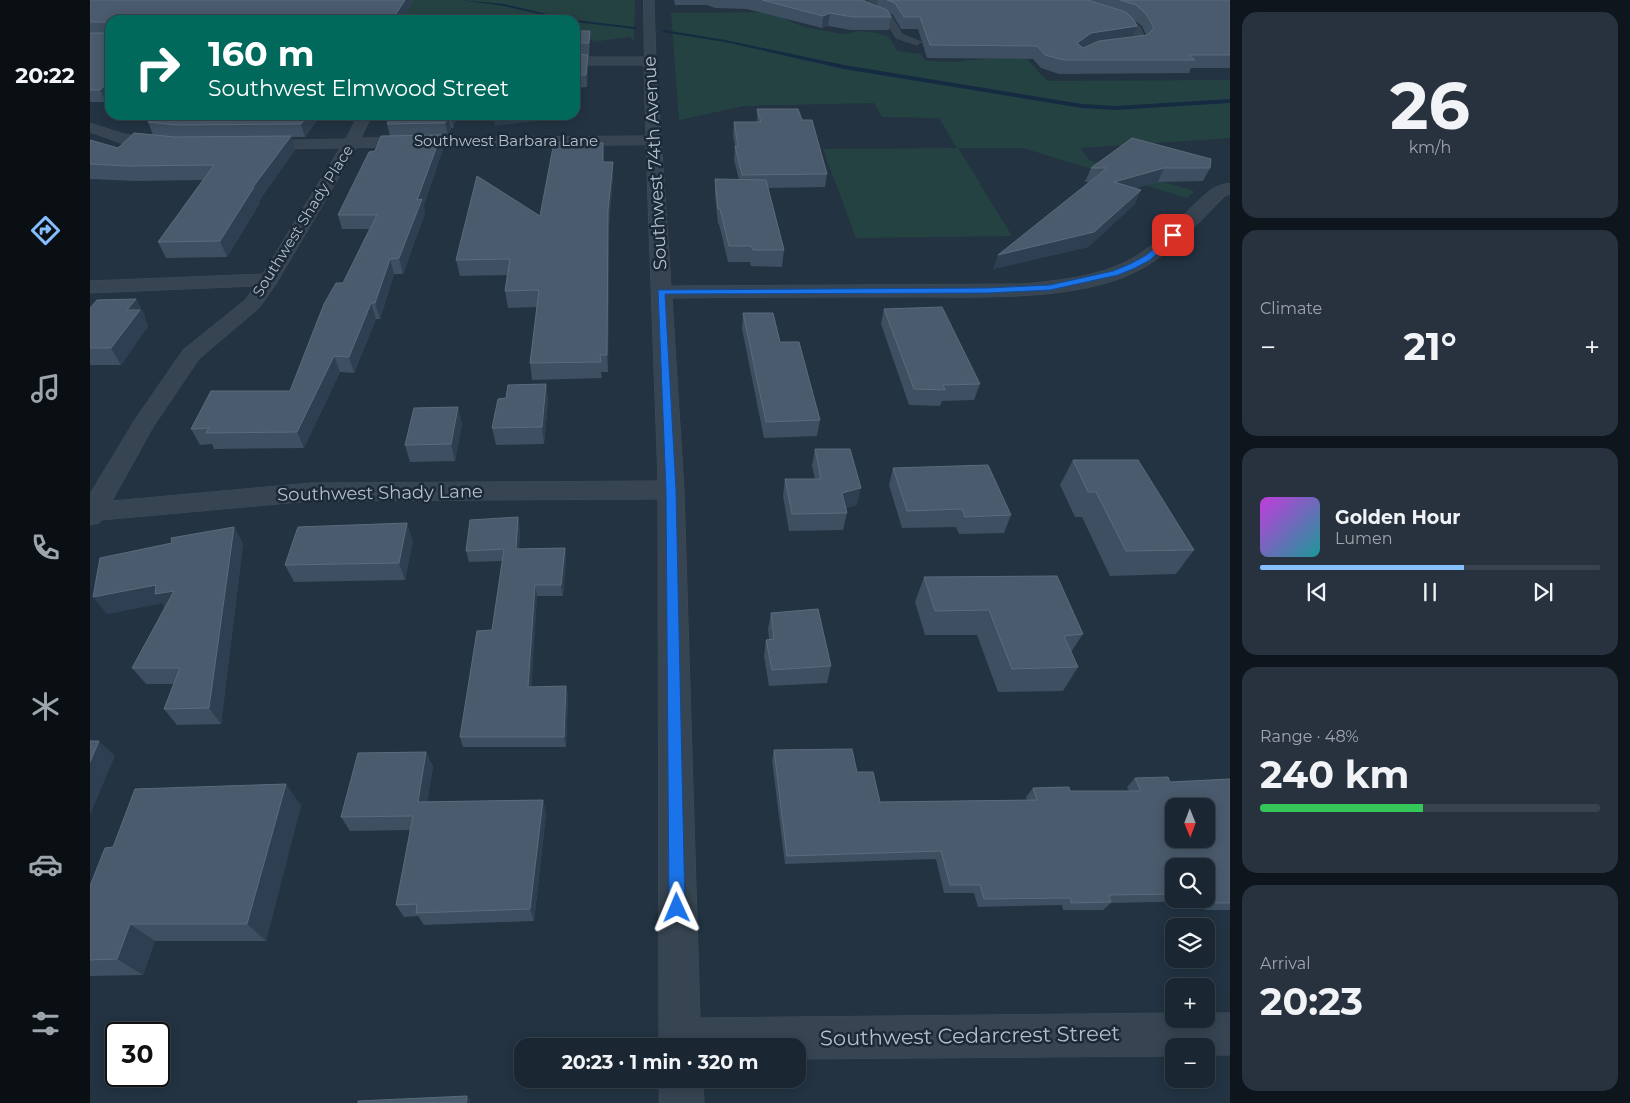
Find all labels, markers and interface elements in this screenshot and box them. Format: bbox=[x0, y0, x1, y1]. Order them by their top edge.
text: 160 m bbox=[208, 32, 314, 75]
icon: right bbox=[125, 35, 190, 100]
street label: Southwest 74th Avenue bbox=[638, 55, 672, 271]
text: 20:22 bbox=[15, 62, 75, 89]
text: 26 bbox=[1390, 66, 1470, 145]
text: Southwest Elmwood Street bbox=[208, 75, 509, 102]
street label: Southwest Barbara Lane bbox=[414, 131, 598, 150]
text: km/h bbox=[1409, 138, 1451, 157]
street label: Southwest Shady Place bbox=[248, 141, 357, 300]
icon: directions bbox=[28, 213, 63, 248]
pin bbox=[1152, 214, 1194, 256]
icon: arrive bbox=[1159, 221, 1187, 249]
text: Climate bbox=[1260, 299, 1322, 318]
text: 21° bbox=[1403, 323, 1457, 370]
text: − bbox=[1260, 330, 1276, 364]
text: + bbox=[1584, 330, 1600, 364]
icon: music bbox=[28, 371, 63, 406]
street label: Southwest Shady Lane bbox=[277, 480, 483, 506]
text: Golden Hour bbox=[1335, 506, 1461, 529]
text: Lumen bbox=[1335, 529, 1393, 548]
icon: phone bbox=[28, 530, 63, 565]
icon: previous bbox=[1303, 578, 1331, 606]
icon: pause bbox=[1416, 578, 1444, 606]
icon: next bbox=[1529, 578, 1557, 606]
icon: climate bbox=[28, 689, 63, 724]
text: Range · 48% bbox=[1260, 727, 1359, 746]
text: 240 km bbox=[1260, 751, 1409, 798]
north arrow bbox=[1165, 798, 1215, 848]
map controls bbox=[1165, 798, 1215, 1088]
icon: car bbox=[28, 847, 63, 882]
button: search bbox=[1165, 858, 1215, 908]
position arrow bbox=[650, 881, 702, 933]
button: layers bbox=[1165, 918, 1215, 968]
text: Arrival bbox=[1260, 954, 1310, 973]
button: + bbox=[1165, 978, 1215, 1028]
text: 20:23 bbox=[1260, 978, 1363, 1025]
icon: filters bbox=[28, 1006, 63, 1041]
street label: Southwest Cedarcrest Street bbox=[820, 1020, 1120, 1051]
speed limit sign: 30 bbox=[105, 1022, 170, 1087]
button: − bbox=[1165, 1038, 1215, 1088]
text: 20:23 · 1 min · 320 m bbox=[562, 1051, 758, 1074]

